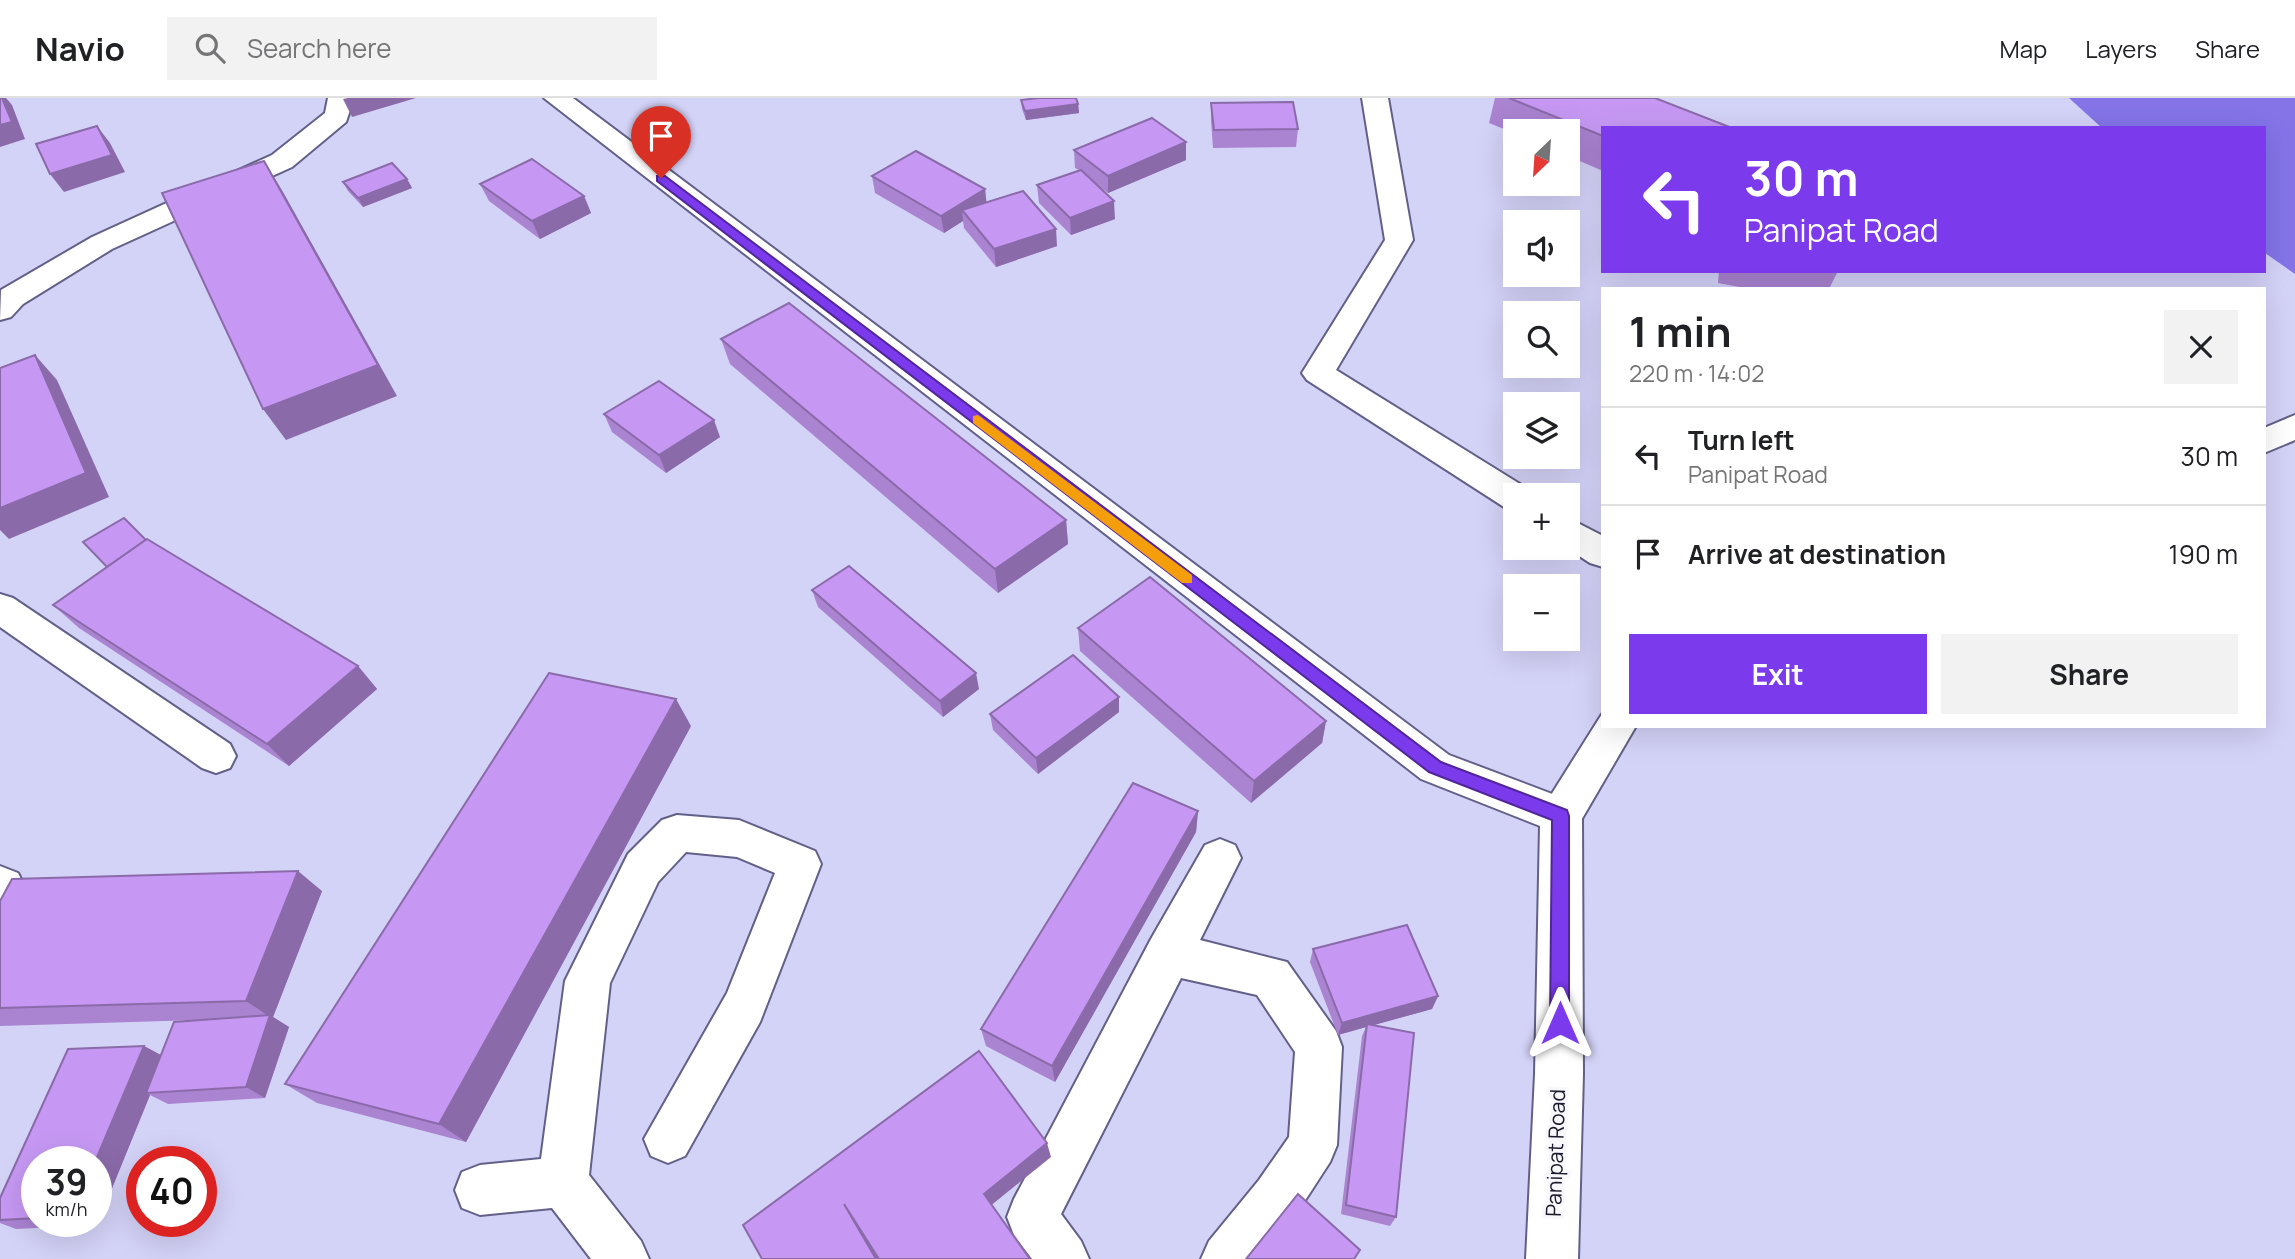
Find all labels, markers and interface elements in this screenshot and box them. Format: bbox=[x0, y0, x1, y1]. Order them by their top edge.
search box bbox=[167, 17, 657, 80]
text: Navio bbox=[35, 26, 125, 71]
icon: search bbox=[191, 29, 229, 67]
text: Search here bbox=[247, 30, 391, 66]
text: Map bbox=[2000, 32, 2047, 65]
text: Layers bbox=[2085, 32, 2157, 65]
text: Share bbox=[2195, 32, 2260, 65]
pin bbox=[631, 106, 691, 178]
icon: arrive bbox=[642, 117, 680, 155]
north arrow bbox=[1503, 119, 1580, 196]
map controls bbox=[1503, 119, 1580, 651]
text: 30 m bbox=[1744, 144, 1859, 211]
icon: left bbox=[1629, 154, 1720, 245]
text: Panipat Road bbox=[1744, 208, 1939, 252]
button: sound bbox=[1503, 210, 1580, 287]
button: search bbox=[1503, 301, 1580, 378]
text: 1 min bbox=[1629, 302, 1732, 360]
button: close bbox=[2164, 310, 2238, 384]
text: 220 m · 14:02 bbox=[1629, 357, 1764, 389]
button: layers bbox=[1503, 392, 1580, 469]
text: Turn left bbox=[1688, 422, 1795, 458]
icon: left bbox=[1629, 437, 1667, 475]
text: 30 m bbox=[2181, 438, 2238, 474]
text: Panipat Road bbox=[1688, 458, 1828, 490]
button: + bbox=[1503, 483, 1580, 560]
icon: arrive bbox=[1629, 535, 1667, 573]
text: Arrive at destination bbox=[1688, 536, 1946, 572]
text: 190 m bbox=[2169, 536, 2238, 572]
button: − bbox=[1503, 574, 1580, 651]
button: Exit bbox=[1629, 634, 1927, 714]
button: Share bbox=[1941, 634, 2238, 714]
position arrow bbox=[1523, 986, 1597, 1060]
street label: Panipat Road bbox=[1539, 1089, 1571, 1217]
speed limit sign: 40 bbox=[126, 1146, 217, 1237]
text: 39 bbox=[45, 1158, 88, 1206]
text: km/h bbox=[46, 1197, 87, 1221]

